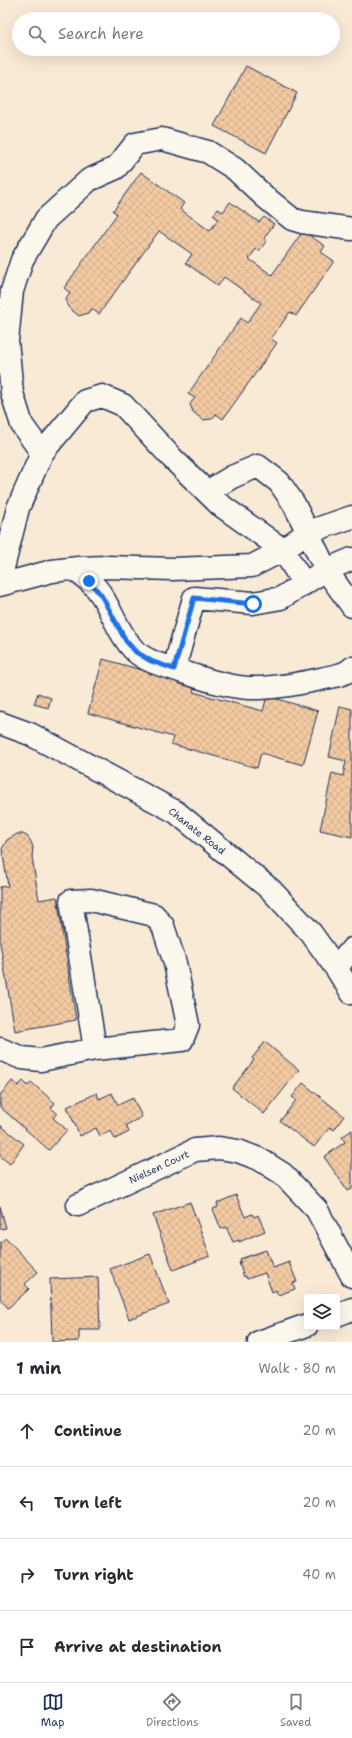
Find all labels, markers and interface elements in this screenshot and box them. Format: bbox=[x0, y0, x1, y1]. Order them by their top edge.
search box bbox=[12, 12, 340, 56]
icon: search bbox=[26, 23, 48, 45]
text: Search here bbox=[58, 24, 144, 44]
route end bbox=[80, 572, 98, 590]
route start bbox=[244, 595, 262, 613]
street label: Chanate Road bbox=[166, 805, 229, 858]
street label: Nielsen Court bbox=[127, 1147, 191, 1187]
map controls bbox=[304, 1294, 340, 1330]
button: layers bbox=[304, 1294, 340, 1330]
text: 1 min bbox=[16, 1357, 61, 1379]
text: Walk · 80 m bbox=[258, 1360, 336, 1377]
icon: ahead bbox=[16, 1420, 38, 1442]
text: Continue bbox=[54, 1421, 122, 1441]
text: 20 m bbox=[303, 1422, 336, 1439]
icon: left bbox=[16, 1492, 38, 1514]
text: Turn left bbox=[54, 1493, 122, 1513]
text: 20 m bbox=[303, 1494, 336, 1511]
icon: right bbox=[16, 1564, 38, 1586]
text: Turn right bbox=[54, 1565, 134, 1585]
text: 40 m bbox=[302, 1566, 336, 1583]
icon: arrive bbox=[16, 1636, 38, 1658]
text: Arrive at destination bbox=[54, 1637, 222, 1657]
tab: Map bbox=[41, 1691, 64, 1730]
tab: Directions bbox=[146, 1691, 198, 1730]
tab: Saved bbox=[280, 1691, 311, 1730]

